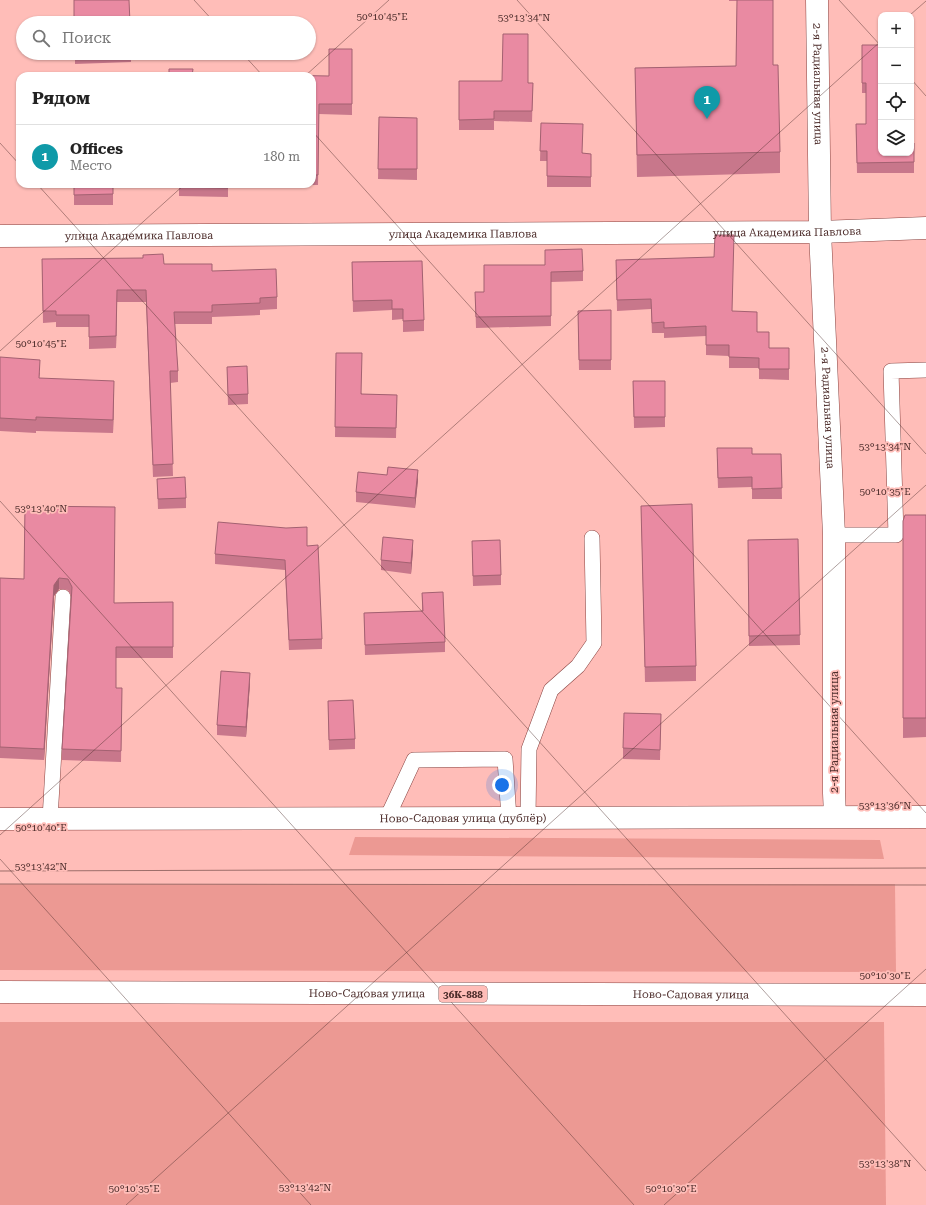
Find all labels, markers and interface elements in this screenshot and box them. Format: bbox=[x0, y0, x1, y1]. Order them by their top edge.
text: 50°10'45"E bbox=[356, 11, 408, 22]
text: 53°13'34"N bbox=[498, 12, 550, 23]
map controls bbox=[878, 12, 914, 156]
button: + bbox=[878, 12, 914, 48]
search box bbox=[16, 16, 316, 60]
street label: 2-я Радиальная улица bbox=[810, 23, 825, 145]
icon: search bbox=[30, 27, 52, 49]
text: Поиск bbox=[62, 29, 111, 47]
button: − bbox=[878, 48, 914, 84]
button: locate bbox=[878, 84, 914, 120]
pin: 1 bbox=[694, 86, 720, 119]
text: Рядом bbox=[32, 88, 90, 108]
button: layers bbox=[878, 120, 914, 156]
text: Offices bbox=[70, 140, 123, 158]
text: 1 bbox=[41, 149, 49, 164]
text: 180 m bbox=[263, 149, 300, 164]
text: Место bbox=[70, 158, 112, 173]
street label: улица Академика Павлова bbox=[713, 224, 862, 240]
street label: улица Академика Павлова bbox=[389, 227, 537, 241]
street label: улица Академика Павлова bbox=[65, 229, 213, 243]
text: 50°10'45"E bbox=[15, 338, 67, 349]
street label: 2-я Радиальная улица bbox=[818, 347, 837, 469]
text: 53°13'34"N bbox=[859, 441, 911, 452]
text: 50°10'35"E bbox=[859, 486, 911, 497]
text: 53°13'40"N bbox=[15, 503, 67, 514]
street label: 2-я Радиальная улица bbox=[828, 671, 841, 793]
your location bbox=[492, 775, 512, 795]
text: 53°13'36"N bbox=[859, 800, 911, 811]
street label: Ново-Садовая улица (дублёр) bbox=[380, 812, 547, 825]
text: 50°10'40"E bbox=[15, 822, 67, 833]
text: 53°13'42"N bbox=[15, 861, 67, 872]
text: 50°10'30"E bbox=[859, 970, 911, 981]
road number: 36К-888 bbox=[439, 986, 487, 1002]
street label: Ново-Садовая улица bbox=[309, 987, 425, 1000]
street label: Ново-Садовая улица bbox=[633, 988, 749, 1001]
text: 53°13'38"N bbox=[859, 1158, 911, 1169]
text: 53°13'42"N bbox=[279, 1182, 331, 1193]
text: 50°10'35"E bbox=[108, 1183, 160, 1194]
text: 50°10'30"E bbox=[645, 1183, 697, 1194]

